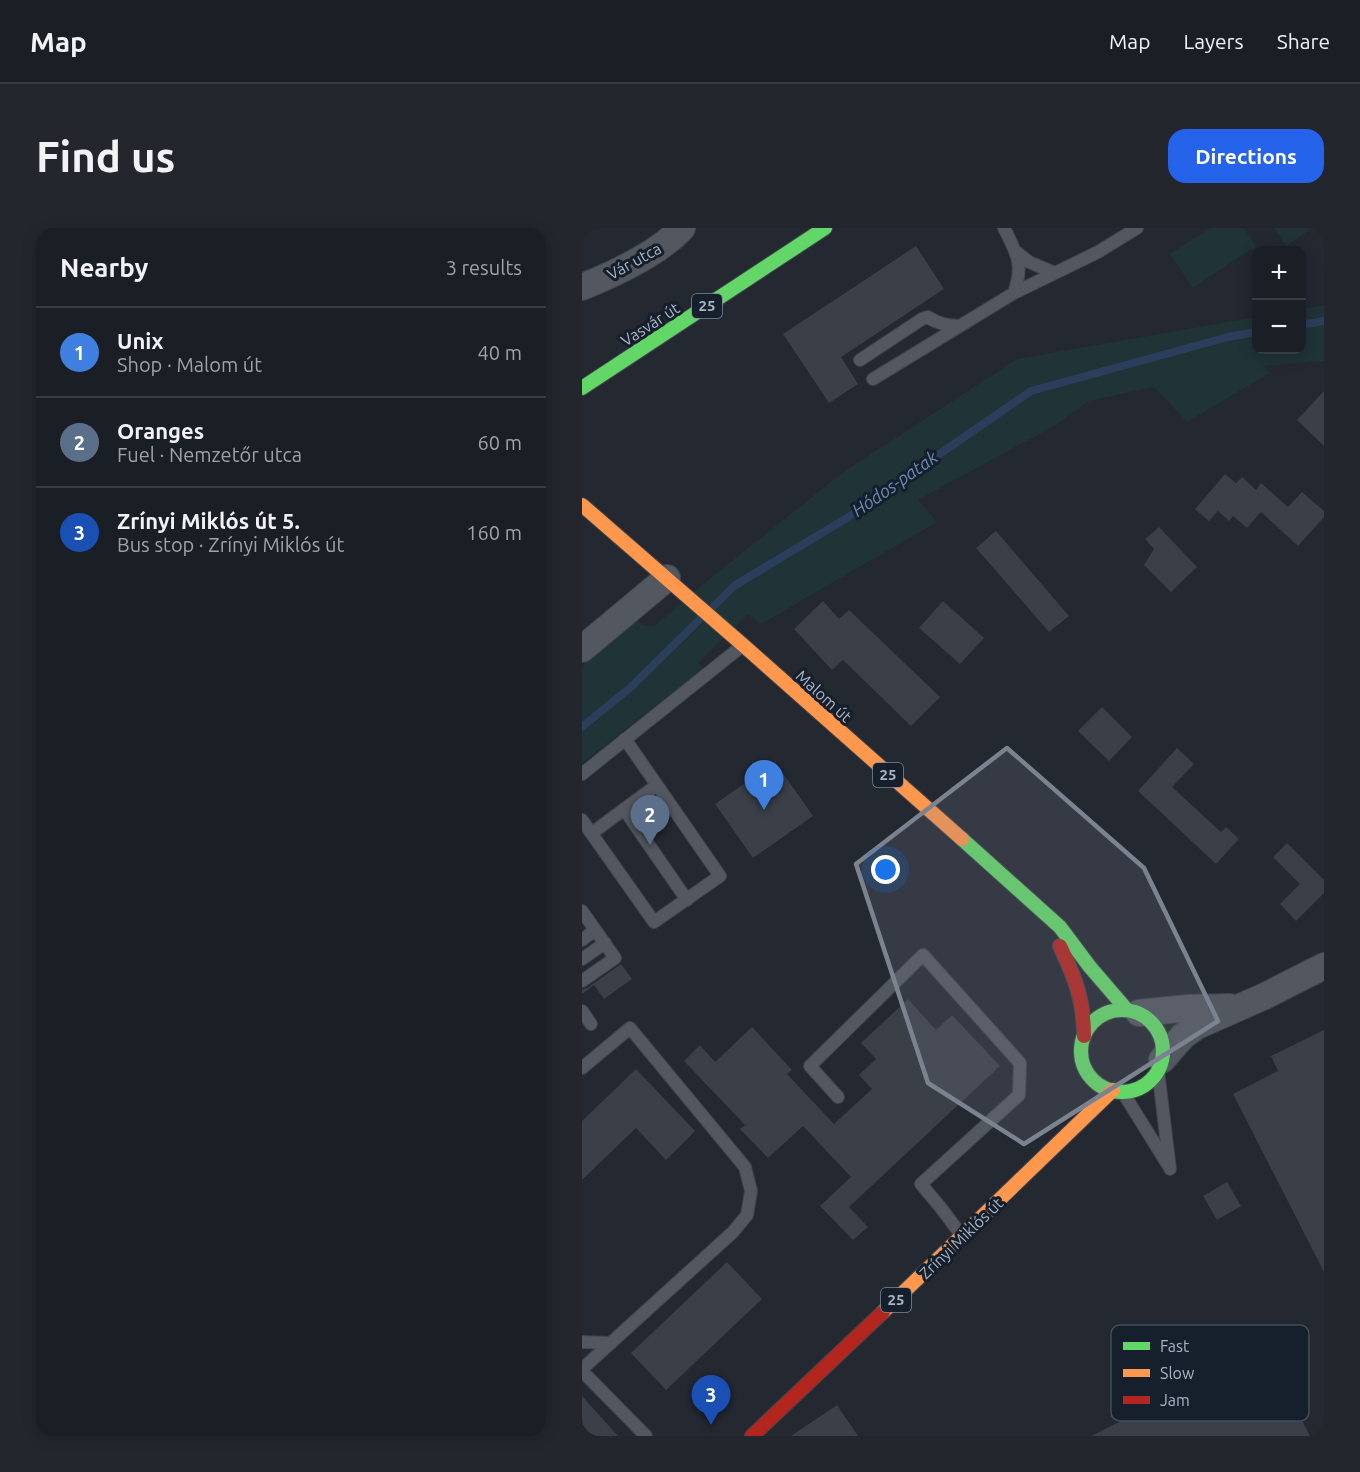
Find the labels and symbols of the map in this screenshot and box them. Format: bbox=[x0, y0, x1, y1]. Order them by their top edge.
street label: Vár utca bbox=[604, 239, 664, 283]
road number: 25 bbox=[692, 294, 722, 318]
street label: Vasvár út bbox=[617, 298, 683, 350]
water label: Hódos-patak bbox=[848, 446, 942, 520]
street label: Malom út bbox=[792, 666, 856, 726]
pin: 1 bbox=[744, 760, 783, 810]
road number: 25 bbox=[873, 763, 903, 787]
pin: 2 bbox=[630, 796, 670, 845]
your location bbox=[871, 855, 900, 884]
street label: Zrínyi Miklós út bbox=[916, 1193, 1007, 1282]
road number: 25 bbox=[881, 1288, 911, 1312]
legend bbox=[1111, 1325, 1309, 1421]
text: Fast bbox=[1160, 1337, 1190, 1355]
text: Slow bbox=[1160, 1364, 1195, 1382]
pin: 3 bbox=[692, 1376, 730, 1425]
text: Jam bbox=[1160, 1391, 1190, 1409]

